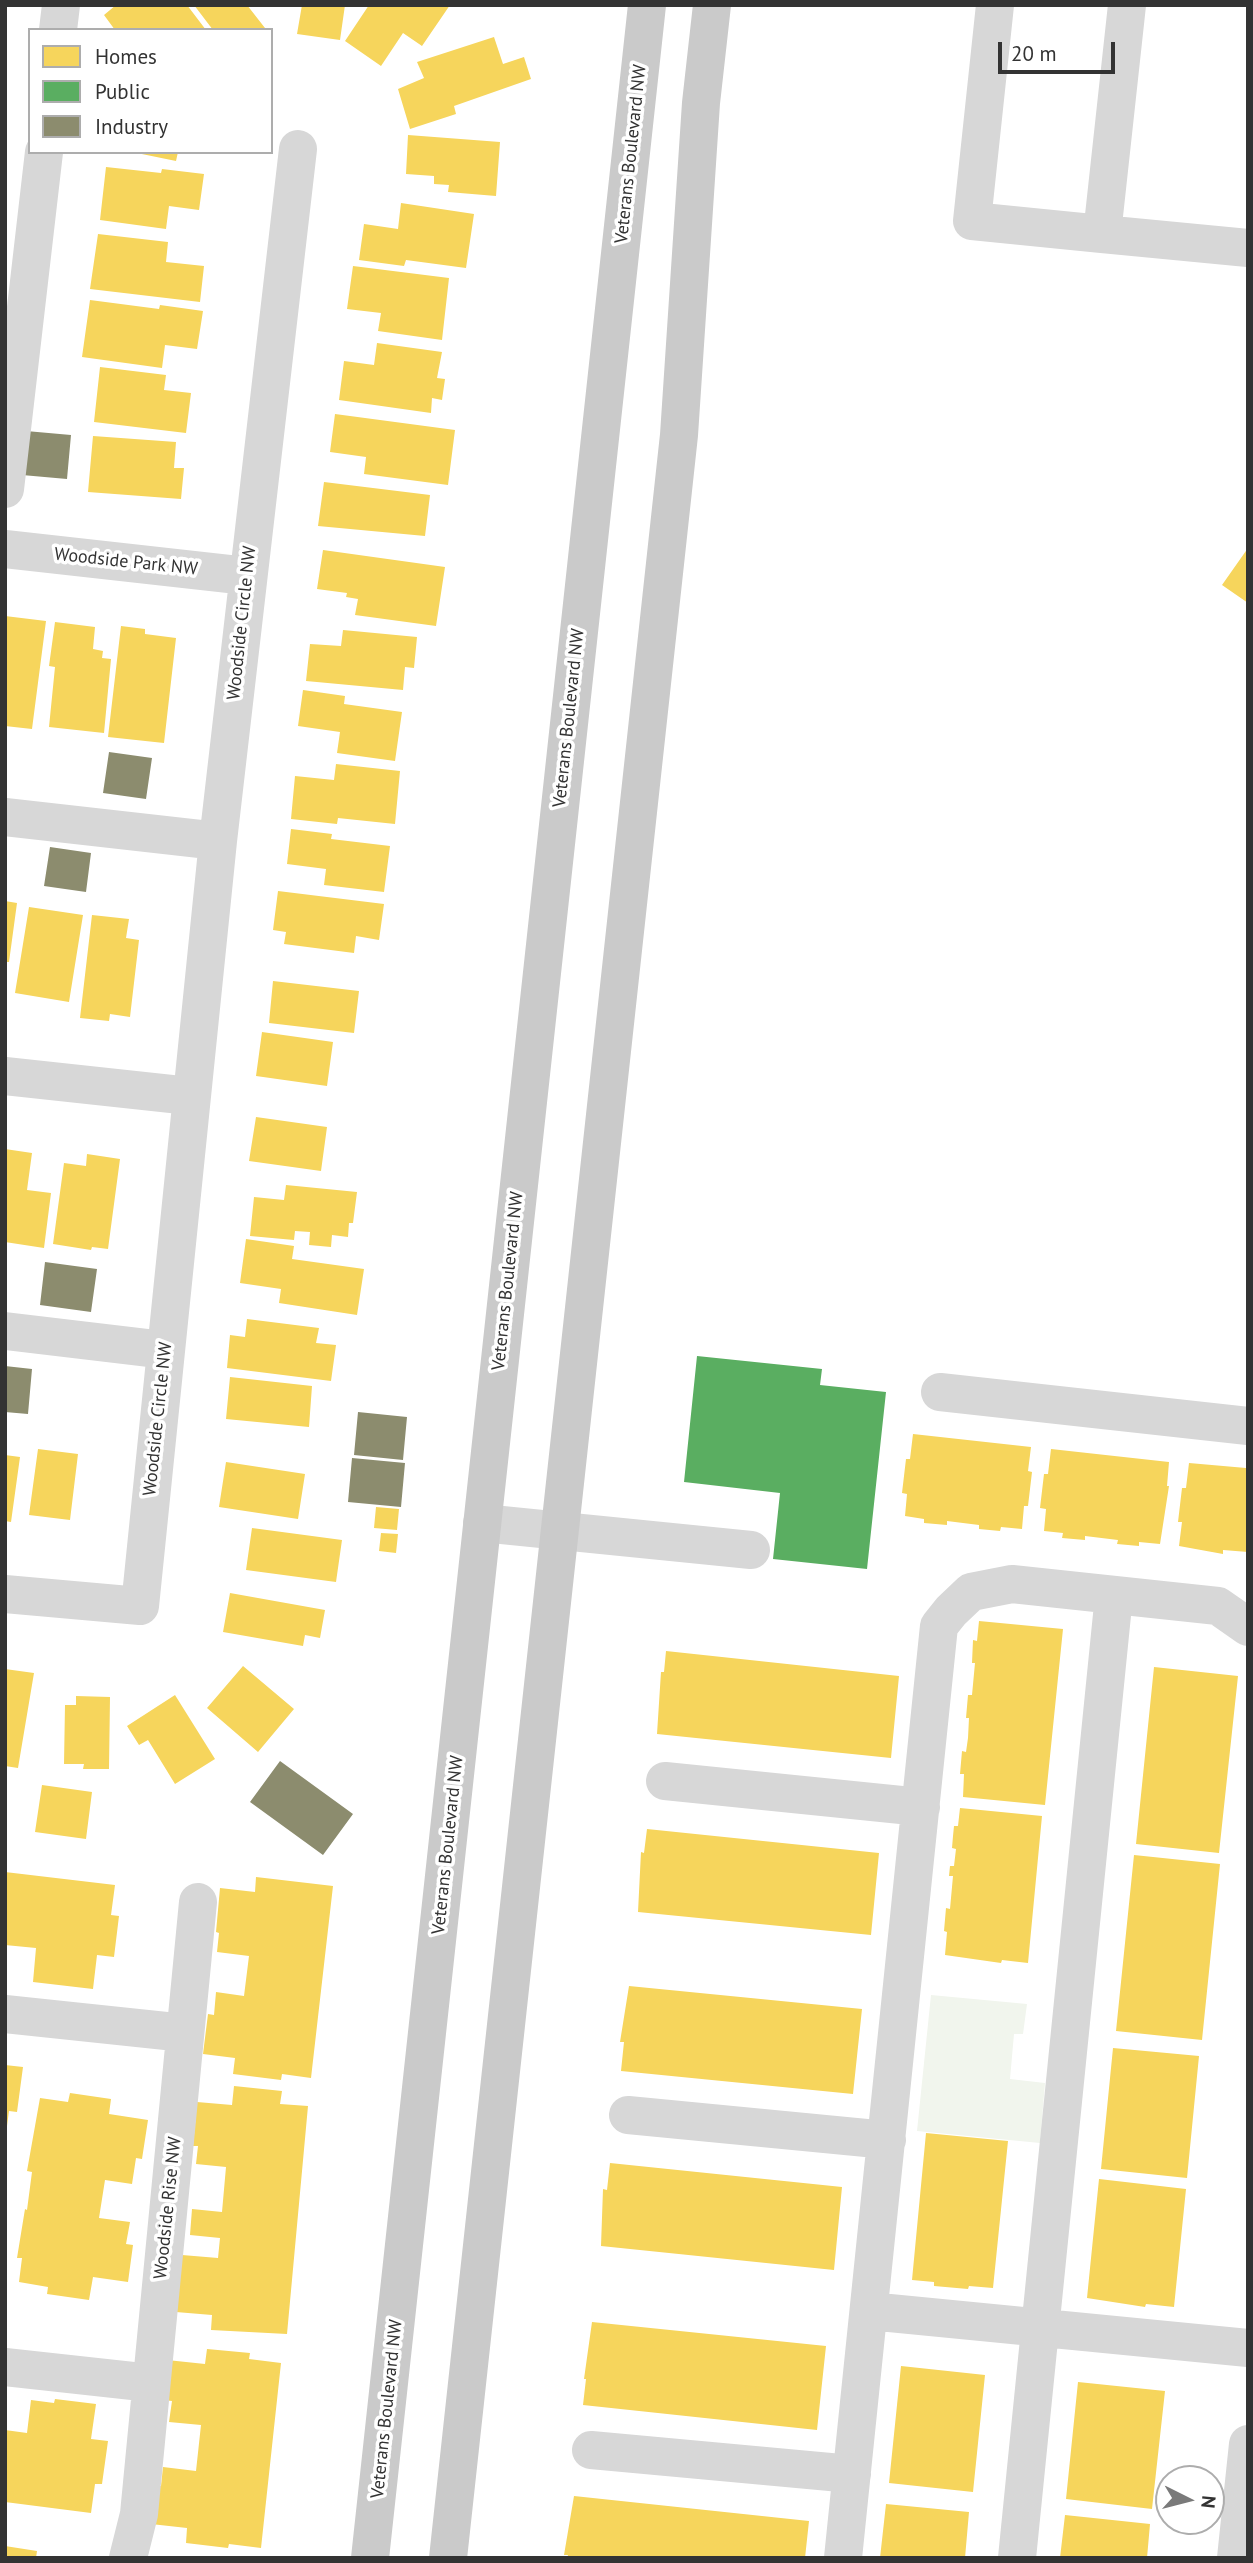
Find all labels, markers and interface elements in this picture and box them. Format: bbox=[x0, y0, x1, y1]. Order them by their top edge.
legend bbox=[28, 28, 273, 154]
scale bar bbox=[1001, 28, 1118, 72]
text: 20 m bbox=[1011, 40, 1057, 67]
text: Homes bbox=[95, 43, 157, 70]
street label: Veterans Boulevard NW bbox=[611, 63, 651, 245]
text: Public bbox=[95, 78, 150, 105]
text: Industry bbox=[95, 113, 168, 140]
street label: Woodside Park NW bbox=[53, 544, 199, 580]
street label: Woodside Circle NW bbox=[223, 545, 261, 701]
street label: Veterans Boulevard NW bbox=[549, 627, 589, 809]
street label: Veterans Boulevard NW bbox=[488, 1190, 528, 1372]
street label: Woodside Circle NW bbox=[139, 1341, 177, 1497]
street label: Veterans Boulevard NW bbox=[428, 1754, 468, 1936]
street label: Woodside Rise NW bbox=[150, 2136, 186, 2280]
street label: Veterans Boulevard NW bbox=[367, 2318, 407, 2500]
north arrow bbox=[1155, 2465, 1225, 2535]
text: N bbox=[1196, 2495, 1221, 2509]

